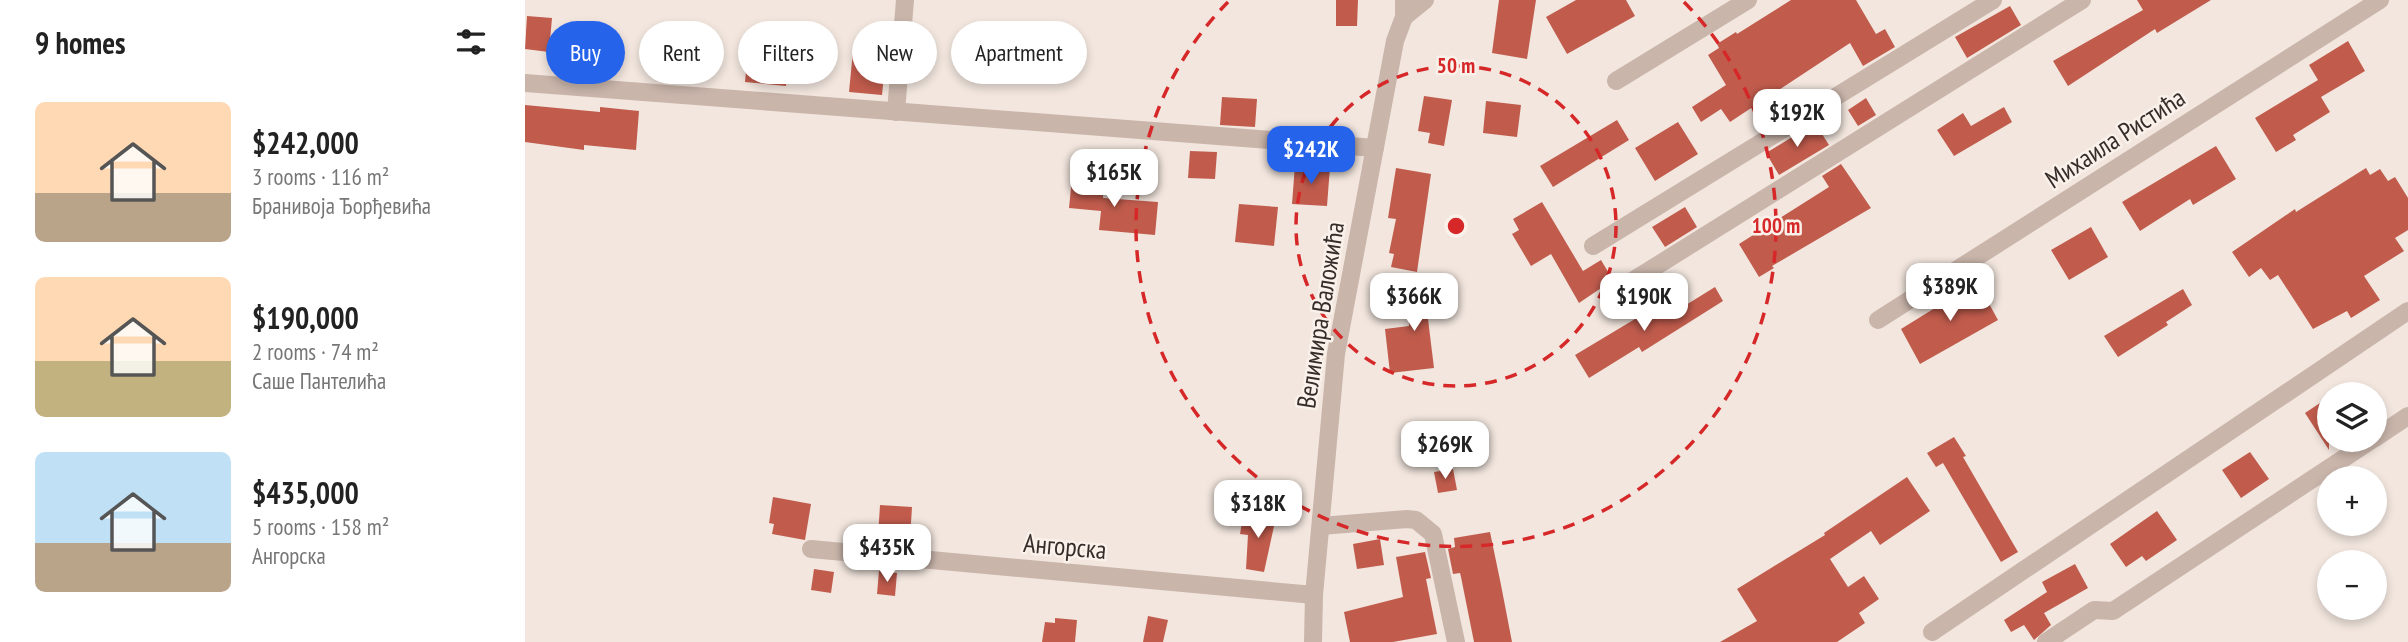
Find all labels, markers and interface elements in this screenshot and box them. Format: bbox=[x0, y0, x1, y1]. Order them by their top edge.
chip: Buy bbox=[546, 21, 625, 84]
chip: Rent bbox=[639, 21, 724, 84]
chip: Filters bbox=[738, 21, 838, 84]
chip: New bbox=[852, 21, 937, 84]
chip: Apartment bbox=[951, 21, 1087, 84]
text: 9 homes bbox=[35, 23, 126, 62]
icon: filters bbox=[452, 23, 490, 61]
text: 50 m bbox=[1437, 52, 1475, 79]
street label: Михаила Ристића bbox=[2039, 81, 2191, 195]
pin: $192K bbox=[1748, 90, 1846, 149]
text: $192K bbox=[1769, 97, 1825, 126]
text: $242,000 bbox=[252, 123, 359, 162]
pin: $242K bbox=[1262, 127, 1360, 186]
icon: home bbox=[91, 130, 175, 214]
text: $242K bbox=[1283, 134, 1339, 163]
pin: $165K bbox=[1065, 150, 1163, 209]
text: $165K bbox=[1086, 157, 1142, 186]
text: 3 rooms · 116 m² bbox=[252, 162, 389, 191]
text: Бранивоја Ђорђевића bbox=[252, 191, 431, 220]
text: 100 m bbox=[1752, 212, 1800, 239]
centre of rings bbox=[1444, 214, 1468, 238]
street label: Велимира Валожића bbox=[1289, 219, 1351, 411]
pin: $389K bbox=[1901, 264, 1999, 323]
text: $389K bbox=[1922, 271, 1978, 300]
pin: $366K bbox=[1365, 274, 1463, 333]
pin: $190K bbox=[1595, 274, 1693, 333]
text: $366K bbox=[1386, 281, 1442, 310]
text: $190K bbox=[1616, 281, 1672, 310]
text: $190,000 bbox=[252, 298, 359, 337]
icon: home bbox=[91, 305, 175, 389]
text: 2 rooms · 74 m² bbox=[252, 337, 379, 366]
text: Саше Пантелића bbox=[252, 366, 386, 395]
map controls bbox=[2317, 382, 2387, 620]
button: layers bbox=[2317, 382, 2387, 452]
pin: $269K bbox=[1396, 421, 1494, 481]
text: $269K bbox=[1417, 429, 1473, 458]
button: + bbox=[2317, 466, 2387, 536]
text: $435,000 bbox=[252, 473, 359, 512]
icon: home bbox=[91, 480, 175, 564]
pin: $318K bbox=[1209, 480, 1307, 540]
text: $318K bbox=[1230, 488, 1286, 517]
text: 5 rooms · 158 m² bbox=[252, 512, 389, 541]
pin: $435K bbox=[838, 524, 936, 584]
street label: Ангорска bbox=[1022, 526, 1108, 566]
text: $435K bbox=[859, 532, 915, 561]
text: Ангорска bbox=[252, 541, 326, 570]
button: − bbox=[2317, 550, 2387, 620]

